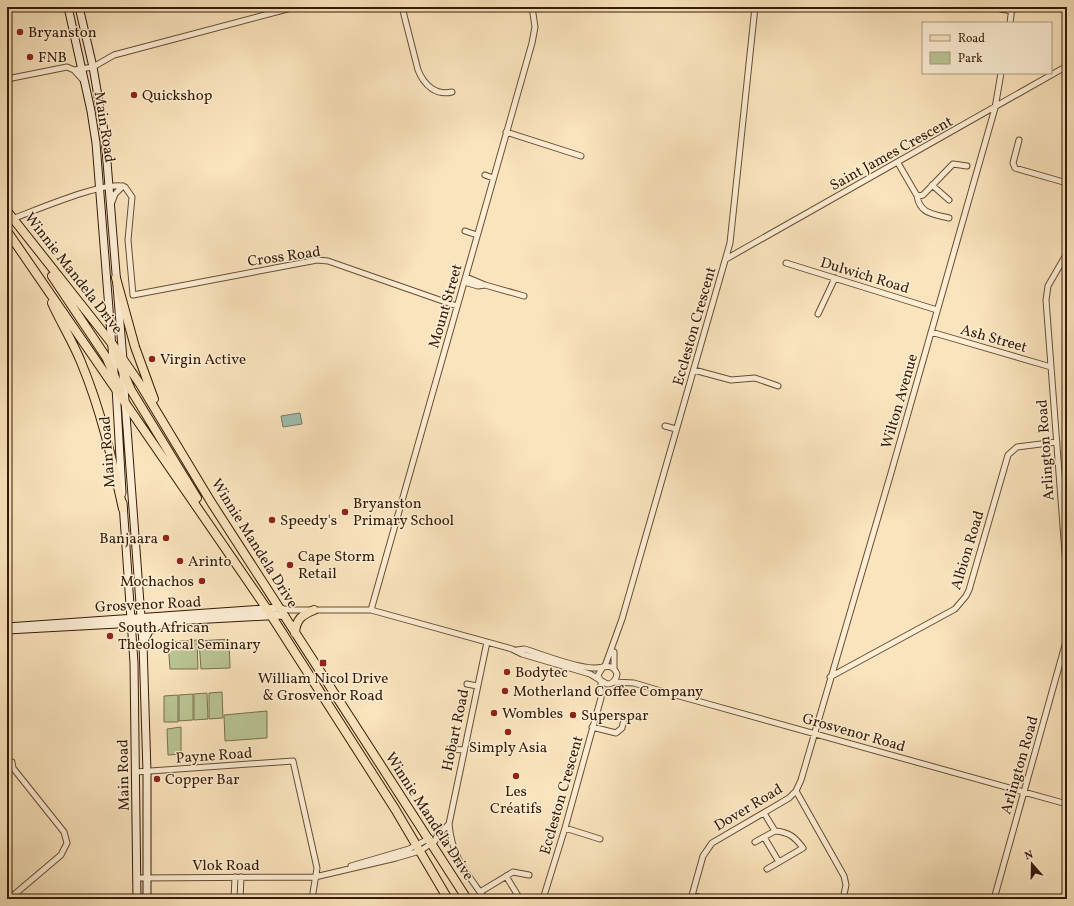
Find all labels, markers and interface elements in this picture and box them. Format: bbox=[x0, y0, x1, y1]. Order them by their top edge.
legend bbox=[922, 22, 1052, 74]
place label: Bryanston bbox=[28, 23, 97, 44]
marker: Bryanston bbox=[15, 27, 25, 37]
text: Road bbox=[958, 31, 985, 47]
place label: FNB bbox=[38, 48, 67, 69]
text: Park bbox=[958, 51, 983, 67]
marker: FNB bbox=[25, 52, 35, 62]
place label: Quickshop bbox=[142, 86, 212, 107]
street label: Main Road bbox=[88, 90, 120, 164]
marker: Quickshop bbox=[129, 90, 139, 100]
street label: Saint James Crescent bbox=[827, 112, 957, 197]
street label: Winnie Mandela Drive bbox=[19, 209, 127, 339]
street label: Cross Road bbox=[246, 242, 322, 273]
street label: Dulwich Road bbox=[817, 253, 912, 300]
street label: Mount Street bbox=[424, 262, 468, 351]
street label: Eccleston Crescent bbox=[668, 265, 722, 388]
street label: Ash Street bbox=[958, 320, 1029, 359]
place label: Virgin Active bbox=[160, 350, 246, 371]
street label: Wilton Avenue bbox=[877, 352, 924, 451]
marker: Virgin Active bbox=[147, 354, 157, 364]
street label: Arlington Road bbox=[1032, 399, 1061, 501]
street label: Main Road bbox=[96, 415, 121, 488]
street label: Winnie Mandela Drive bbox=[205, 475, 302, 613]
place label: Bryanston Primary School bbox=[353, 494, 454, 532]
marker: Bryanston Primary School bbox=[340, 507, 350, 517]
street label: Albion Road bbox=[946, 508, 990, 593]
place label: Speedy's bbox=[280, 511, 337, 532]
marker: Speedy's bbox=[267, 515, 277, 525]
place label: Banjaara bbox=[99, 529, 158, 550]
marker: Banjaara bbox=[161, 533, 171, 543]
place label: Cape Storm Retail bbox=[298, 547, 375, 585]
place label: Arinto bbox=[188, 552, 231, 573]
marker: Arinto bbox=[175, 556, 185, 566]
marker: Cape Storm Retail bbox=[285, 560, 295, 570]
place label: Mochachos bbox=[120, 572, 194, 593]
marker: Mochachos bbox=[197, 576, 207, 586]
street label: Grosvenor Road bbox=[94, 592, 202, 619]
place label: South African Theological Seminary bbox=[118, 618, 261, 656]
marker: South African Theological Seminary bbox=[105, 631, 115, 641]
marker: William Nicol Drive & Grosvenor Road bbox=[318, 658, 328, 668]
place label: Bodytec bbox=[515, 663, 568, 684]
marker: Bodytec bbox=[502, 667, 512, 677]
place label: William Nicol Drive & Grosvenor Road bbox=[258, 669, 388, 707]
place label: Motherland Coffee Company bbox=[513, 682, 703, 703]
marker: Motherland Coffee Company bbox=[500, 686, 510, 696]
street label: Hobart Road bbox=[438, 687, 475, 773]
place label: Wombles bbox=[502, 704, 563, 725]
place label: Superspar bbox=[581, 706, 649, 727]
marker: Wombles bbox=[489, 708, 499, 718]
street label: Grosvenor Road bbox=[800, 709, 908, 758]
marker: Superspar bbox=[568, 710, 578, 720]
street label: Arlington Road bbox=[996, 714, 1045, 817]
marker: Simply Asia bbox=[503, 727, 513, 737]
street label: Eccleston Crescent bbox=[535, 734, 589, 857]
place label: Simply Asia bbox=[469, 738, 547, 759]
street label: Main Road bbox=[113, 739, 136, 811]
street label: Payne Road bbox=[175, 743, 253, 770]
street label: Winnie Mandela Drive bbox=[379, 749, 478, 885]
place label: Copper Bar bbox=[165, 770, 239, 791]
marker: Les Créatifs bbox=[511, 771, 521, 781]
marker: Copper Bar bbox=[152, 774, 162, 784]
street label: Dover Road bbox=[710, 780, 787, 837]
place label: Les Créatifs bbox=[490, 782, 542, 820]
north arrow bbox=[1012, 844, 1052, 884]
text: N bbox=[1023, 848, 1035, 864]
street label: Vlok Road bbox=[192, 856, 260, 877]

